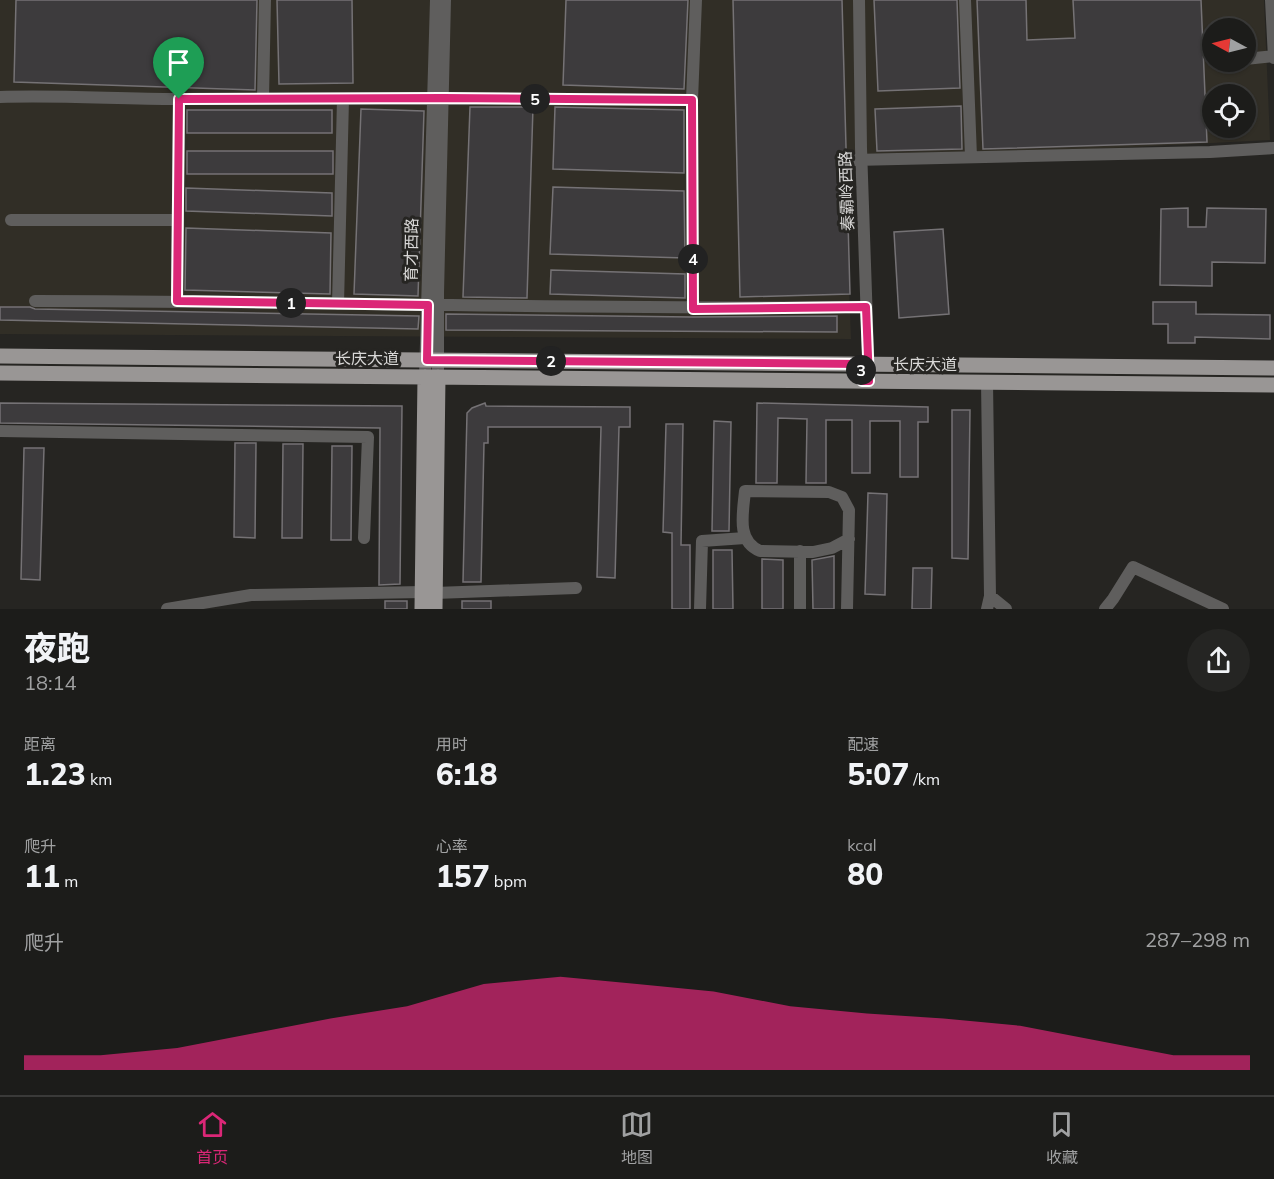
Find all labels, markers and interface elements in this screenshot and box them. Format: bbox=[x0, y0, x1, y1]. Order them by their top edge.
north arrow bbox=[1202, 18, 1256, 72]
map controls bbox=[1202, 18, 1256, 138]
pin bbox=[153, 37, 204, 99]
icon: arrive bbox=[162, 46, 195, 79]
pin: 5 bbox=[520, 84, 550, 114]
button: locate bbox=[1202, 84, 1256, 138]
text: 5 bbox=[530, 89, 540, 109]
street label: 秦霸岭西路 bbox=[835, 151, 857, 231]
street label: 育才西路 bbox=[400, 218, 422, 282]
pin: 4 bbox=[678, 244, 708, 274]
text: 4 bbox=[688, 249, 698, 269]
pin: 1 bbox=[276, 288, 306, 318]
text: 1 bbox=[286, 293, 296, 313]
pin: 2 bbox=[536, 346, 566, 376]
street label: 长庆大道 bbox=[335, 348, 399, 368]
text: 2 bbox=[546, 351, 556, 371]
street label: 长庆大道 bbox=[893, 354, 957, 374]
pin: 3 bbox=[846, 355, 876, 385]
text: 3 bbox=[856, 360, 866, 380]
text: 夜跑 bbox=[24, 627, 90, 668]
button: share bbox=[1187, 629, 1250, 692]
text: 18:14 bbox=[24, 670, 77, 695]
text: 距离 bbox=[24, 734, 56, 754]
text: 用时 bbox=[436, 734, 468, 754]
text: 配速 bbox=[847, 734, 879, 754]
text: 1.23 bbox=[24, 755, 86, 793]
text: 6:18 bbox=[436, 755, 497, 793]
text: 5:07 bbox=[847, 755, 909, 793]
text: km bbox=[86, 769, 112, 789]
text: /km bbox=[909, 769, 940, 789]
text: kcal bbox=[847, 835, 877, 855]
text: 爬升 bbox=[24, 836, 56, 856]
text: 心率 bbox=[436, 836, 468, 856]
text: 80 bbox=[847, 855, 883, 893]
text: 11 bbox=[24, 857, 60, 895]
text: 157 bbox=[436, 857, 490, 895]
text: m bbox=[60, 871, 78, 891]
text: bpm bbox=[490, 871, 527, 891]
text: 287–298 m bbox=[1145, 927, 1250, 952]
text: 爬升 bbox=[24, 930, 64, 955]
tab: 首页 bbox=[196, 1108, 229, 1168]
tab: 地图 bbox=[620, 1108, 653, 1168]
tab: 收藏 bbox=[1045, 1108, 1078, 1168]

